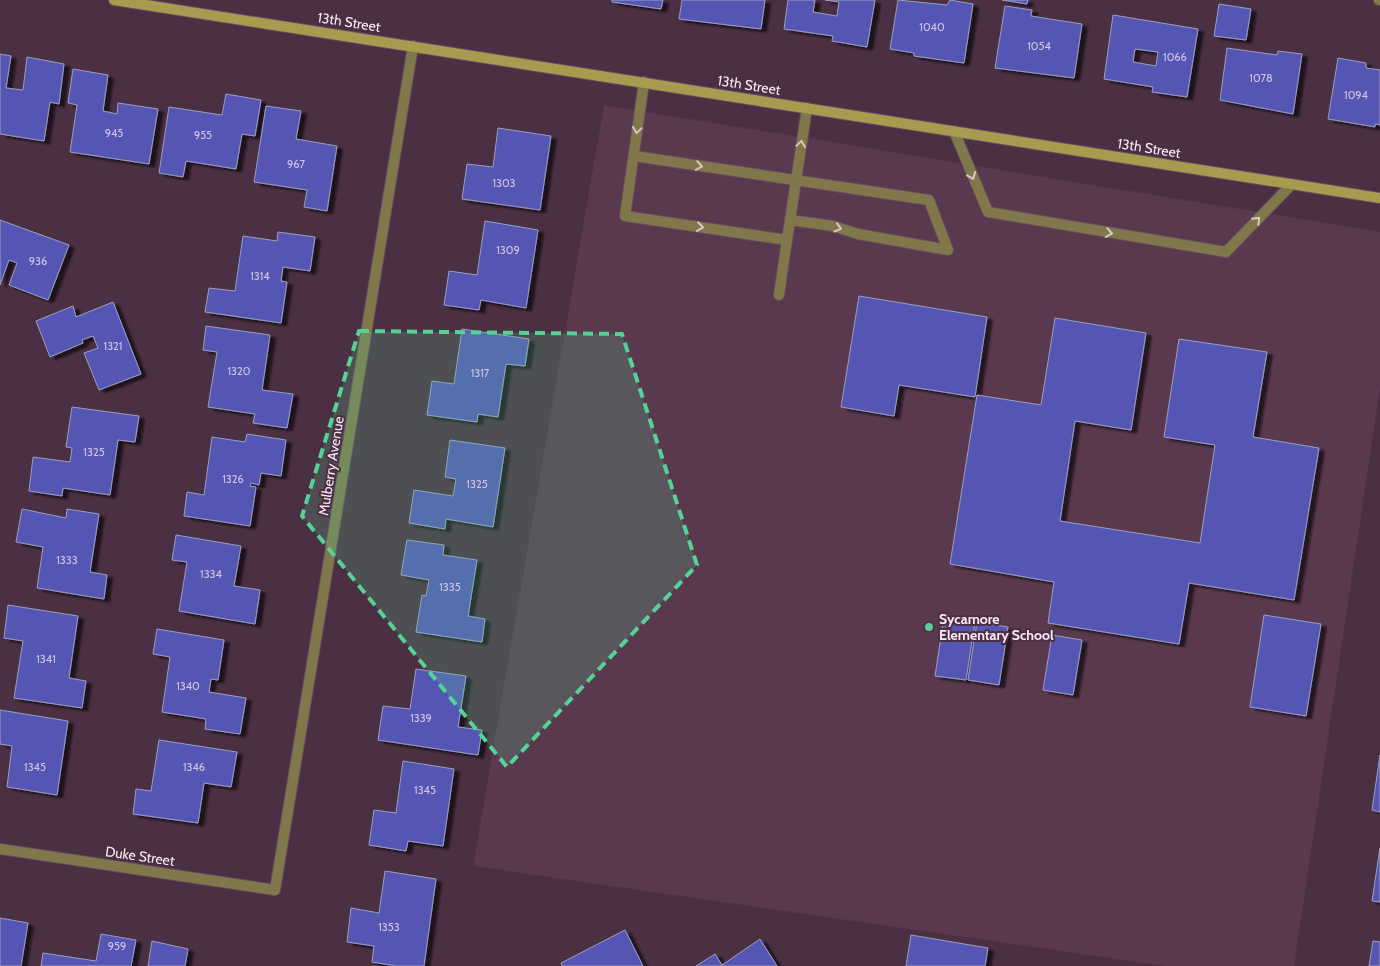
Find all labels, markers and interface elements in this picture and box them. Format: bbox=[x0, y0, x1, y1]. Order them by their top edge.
street label: 13th Street bbox=[316, 8, 382, 36]
house number: 1040 bbox=[919, 20, 945, 34]
house number: 1054 bbox=[1027, 39, 1051, 53]
house number: 1066 bbox=[1163, 50, 1187, 64]
street label: 13th Street bbox=[716, 71, 782, 99]
house number: 1078 bbox=[1249, 71, 1273, 85]
house number: 1094 bbox=[1344, 88, 1369, 102]
house number: 945 bbox=[105, 126, 123, 140]
one-way arrow bbox=[632, 127, 643, 135]
house number: 955 bbox=[194, 128, 212, 142]
street label: 13th Street bbox=[1116, 134, 1182, 162]
one-way arrow bbox=[796, 140, 806, 148]
house number: 967 bbox=[287, 157, 305, 171]
one-way arrow bbox=[695, 160, 703, 170]
one-way arrow bbox=[966, 171, 977, 180]
house number: 1303 bbox=[492, 176, 516, 190]
one-way arrow bbox=[1251, 217, 1260, 226]
one-way arrow bbox=[696, 222, 704, 232]
one-way arrow bbox=[833, 222, 841, 232]
one-way arrow bbox=[1105, 227, 1113, 237]
house number: 1309 bbox=[496, 243, 520, 257]
house number: 936 bbox=[29, 254, 47, 268]
house number: 1314 bbox=[250, 269, 270, 283]
house number: 1321 bbox=[104, 339, 122, 353]
house number: 1320 bbox=[228, 364, 251, 378]
house number: 1317 bbox=[471, 366, 490, 380]
street label: Mulberry Avenue bbox=[314, 415, 348, 517]
house number: 1325 bbox=[83, 445, 105, 459]
house number: 1326 bbox=[222, 472, 244, 486]
house number: 1325 bbox=[466, 477, 488, 491]
house number: 1333 bbox=[56, 553, 78, 567]
house number: 1334 bbox=[200, 567, 223, 581]
house number: 1335 bbox=[439, 580, 461, 594]
place label: Sycamore Elementary School bbox=[939, 610, 1054, 644]
marker: Sycamore Elementary School bbox=[923, 621, 935, 633]
house number: 1341 bbox=[36, 652, 56, 666]
house number: 1340 bbox=[176, 679, 200, 693]
house number: 1339 bbox=[410, 711, 432, 725]
house number: 1345 bbox=[24, 760, 46, 774]
house number: 1346 bbox=[183, 760, 205, 774]
house number: 1345 bbox=[414, 783, 436, 797]
street label: Duke Street bbox=[104, 842, 176, 870]
house number: 1353 bbox=[378, 920, 400, 934]
house number: 959 bbox=[108, 939, 126, 953]

